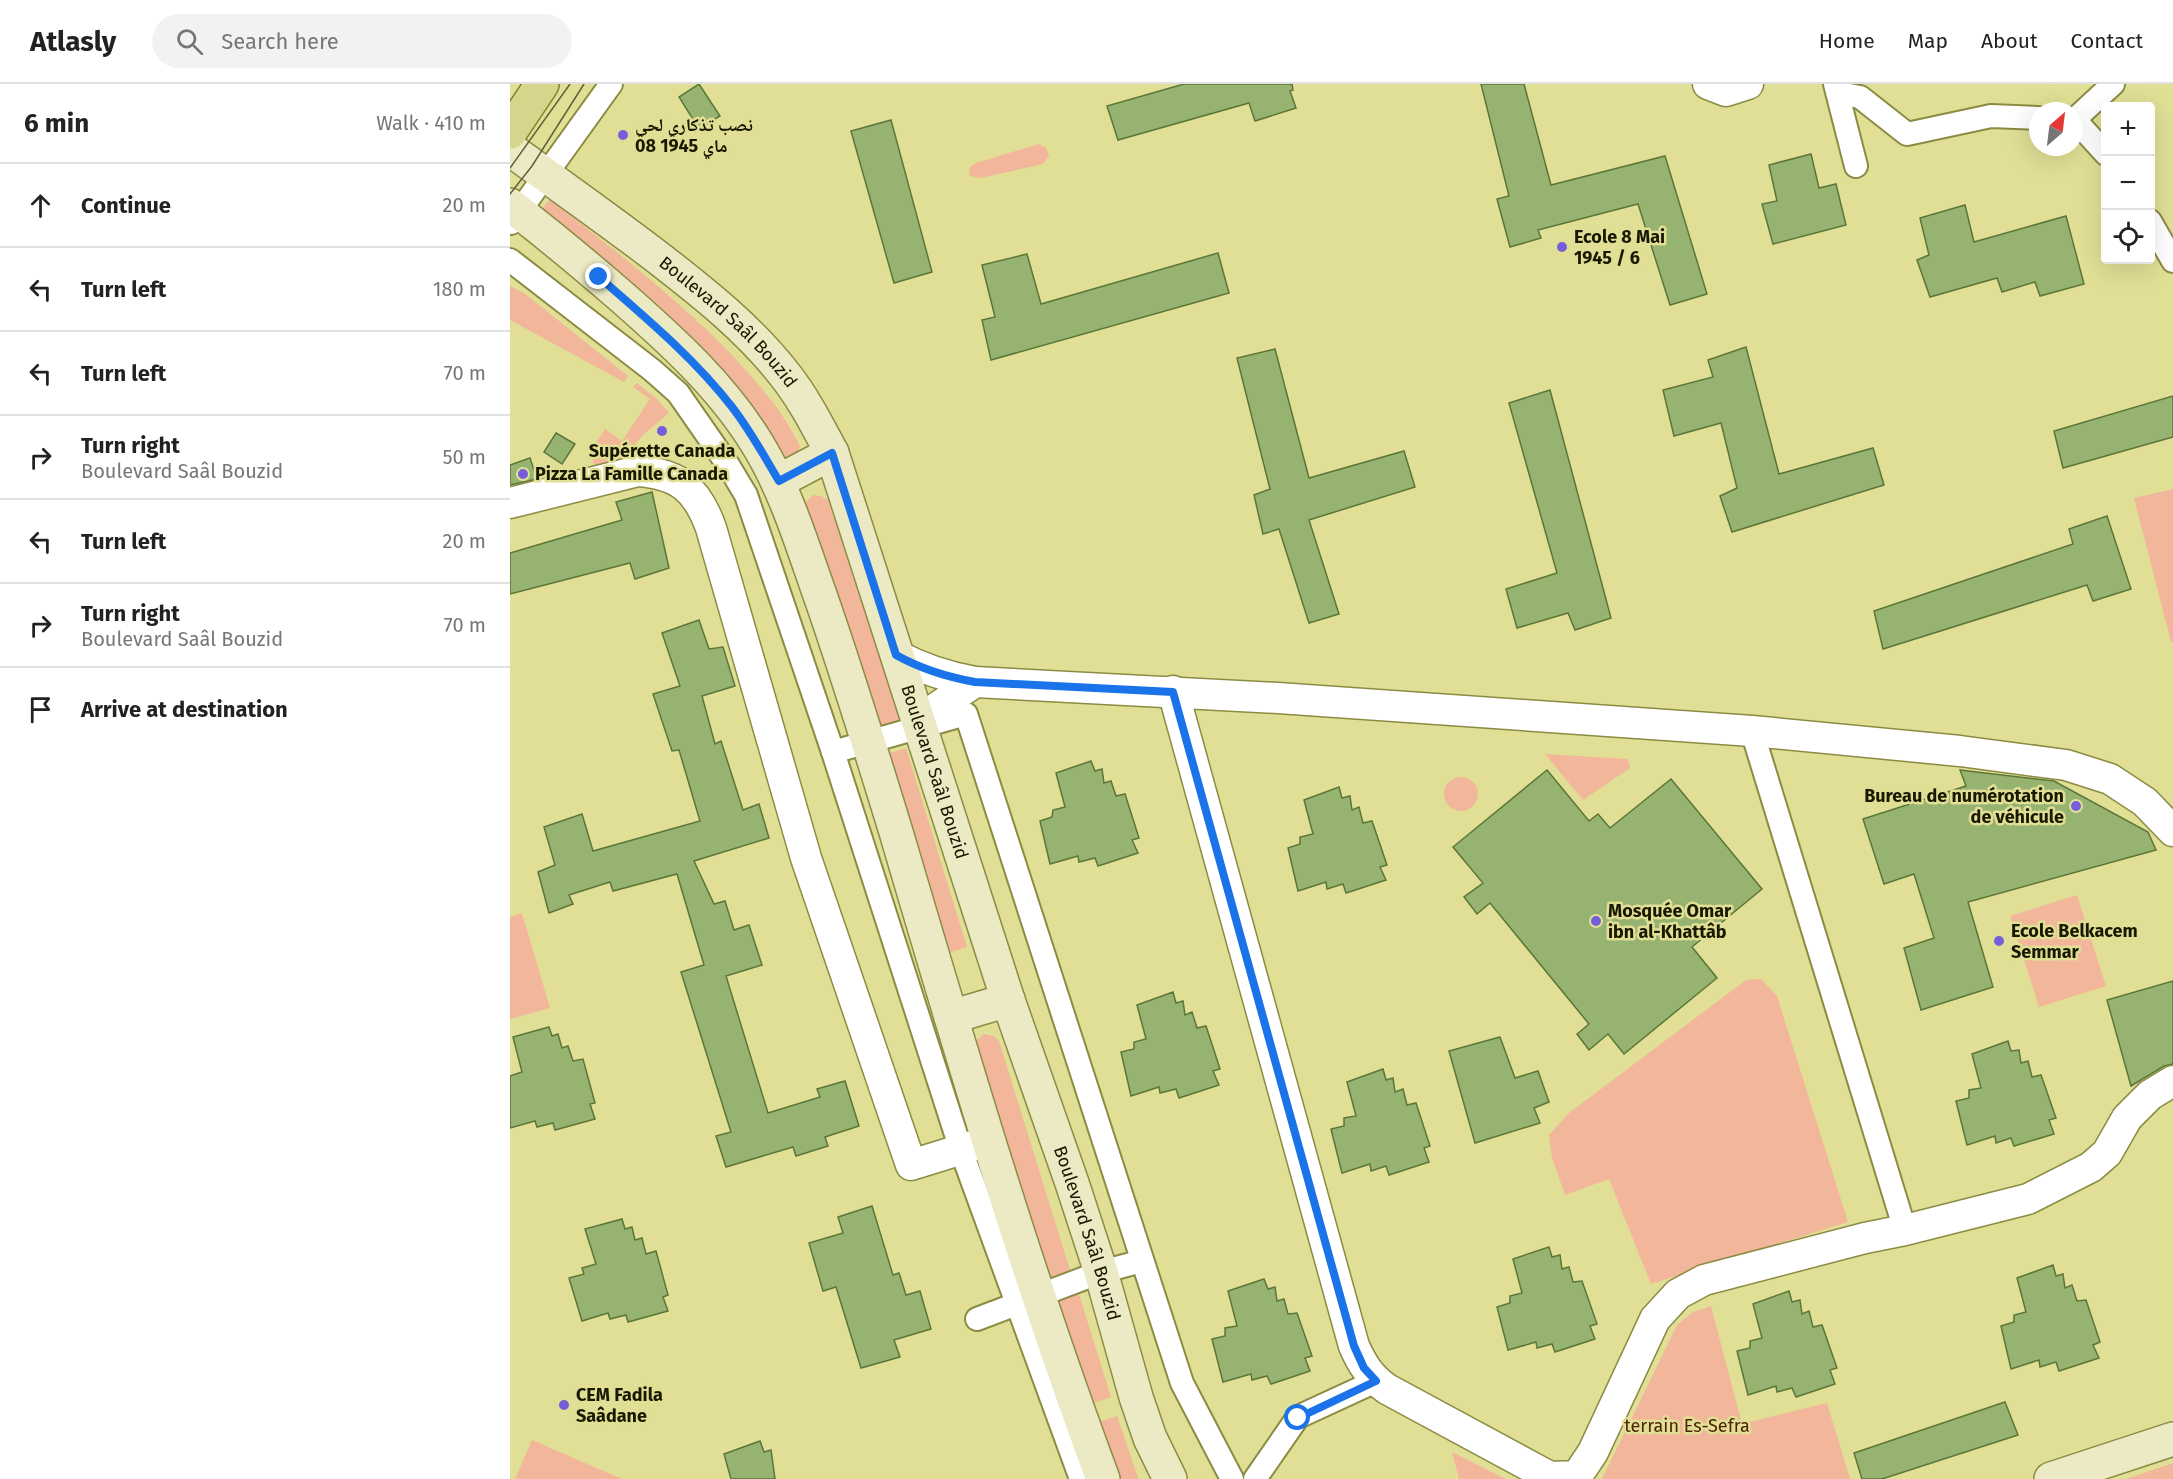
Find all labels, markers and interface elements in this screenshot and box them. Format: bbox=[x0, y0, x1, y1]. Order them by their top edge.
search box bbox=[152, 14, 572, 68]
text: Atlasly bbox=[30, 25, 116, 58]
icon: search bbox=[173, 25, 206, 58]
text: Search here bbox=[221, 28, 339, 55]
text: Home bbox=[1819, 28, 1875, 54]
text: Map bbox=[1908, 28, 1948, 54]
text: About bbox=[1981, 28, 2038, 54]
text: Contact bbox=[2071, 28, 2143, 54]
north arrow bbox=[2029, 102, 2083, 156]
map controls bbox=[2101, 102, 2155, 264]
button: + bbox=[2101, 102, 2155, 156]
text: 6 min bbox=[24, 108, 89, 139]
text: Walk · 410 m bbox=[376, 111, 486, 135]
place label: نصب تذكاري لحي 08 ماي 1945 bbox=[635, 114, 753, 160]
marker: نصب تذكاري لحي 08 ماي 1945 bbox=[616, 128, 630, 142]
button: − bbox=[2101, 156, 2155, 210]
icon: ahead bbox=[24, 189, 57, 222]
text: Continue bbox=[81, 192, 171, 219]
text: 20 m bbox=[443, 193, 486, 217]
button: locate bbox=[2101, 210, 2155, 264]
place label: Ecole 8 Mai 1945 / 6 bbox=[1574, 226, 1665, 269]
marker: Ecole 8 Mai 1945 / 6 bbox=[1555, 240, 1569, 254]
street label: Boulevard Saâl Bouzid bbox=[655, 252, 802, 392]
route end bbox=[585, 263, 611, 289]
icon: left bbox=[24, 273, 57, 306]
text: Turn left bbox=[81, 276, 166, 303]
text: 180 m bbox=[433, 277, 486, 301]
icon: left bbox=[24, 357, 57, 390]
text: Turn left bbox=[81, 360, 166, 387]
text: 70 m bbox=[444, 361, 486, 385]
marker: Supérette Canada bbox=[655, 424, 669, 438]
text: Turn right bbox=[81, 432, 180, 459]
place label: Supérette Canada bbox=[589, 440, 735, 462]
icon: right bbox=[24, 441, 57, 474]
text: 50 m bbox=[442, 445, 486, 469]
text: Boulevard Saâl Bouzid bbox=[81, 459, 283, 483]
place label: Pizza La Famille Canada bbox=[535, 463, 728, 485]
marker: Pizza La Famille Canada bbox=[516, 467, 530, 481]
icon: left bbox=[24, 525, 57, 558]
text: Turn left bbox=[81, 528, 166, 555]
text: 20 m bbox=[443, 529, 486, 553]
text: Turn right bbox=[81, 600, 180, 627]
icon: right bbox=[24, 609, 57, 642]
text: 70 m bbox=[444, 613, 486, 637]
text: Boulevard Saâl Bouzid bbox=[81, 627, 283, 651]
street label: Boulevard Saâl Bouzid bbox=[896, 682, 973, 862]
icon: arrive bbox=[24, 693, 57, 726]
text: Arrive at destination bbox=[81, 696, 288, 723]
place label: Bureau de numérotation de véhicule bbox=[1864, 785, 2064, 828]
marker: Bureau de numérotation de véhicule bbox=[2069, 799, 2083, 813]
place label: Mosquée Omar ibn al-Khattâb bbox=[1608, 900, 1732, 943]
marker: Mosquée Omar ibn al-Khattâb bbox=[1589, 914, 1603, 928]
place label: Ecole Belkacem Semmar bbox=[2011, 920, 2138, 963]
marker: Ecole Belkacem Semmar bbox=[1992, 934, 2006, 948]
street label: Boulevard Saâl Bouzid bbox=[1049, 1143, 1125, 1323]
place label: CEM Fadila Saâdane bbox=[576, 1384, 663, 1427]
marker: CEM Fadila Saâdane bbox=[557, 1398, 571, 1412]
route start bbox=[1284, 1404, 1310, 1430]
park label: terrain Es-Sefra bbox=[1624, 1415, 1750, 1437]

